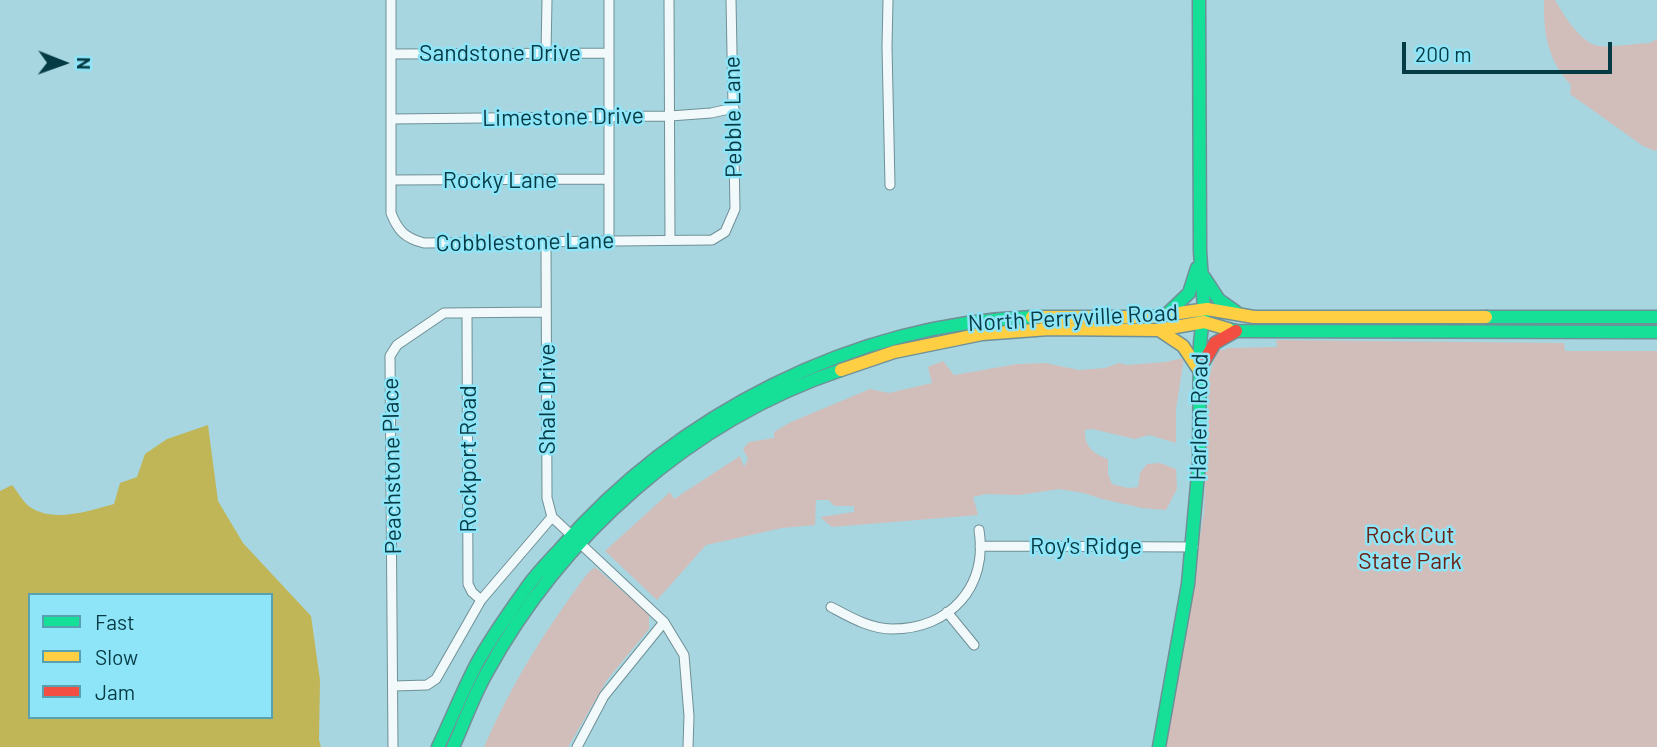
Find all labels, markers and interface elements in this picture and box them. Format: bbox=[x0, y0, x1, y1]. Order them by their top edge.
north arrow bbox=[28, 28, 98, 98]
scale bar bbox=[1405, 28, 1615, 72]
street label: Sandstone Drive bbox=[419, 39, 581, 67]
text: 200 m bbox=[1415, 41, 1472, 66]
street label: Pebble Lane bbox=[718, 56, 748, 178]
text: N bbox=[73, 57, 96, 70]
street label: Limestone Drive bbox=[482, 102, 644, 132]
street label: Rocky Lane bbox=[443, 166, 557, 194]
street label: Cobblestone Lane bbox=[435, 227, 615, 257]
street label: North Perryville Road bbox=[967, 299, 1179, 337]
street label: Shale Drive bbox=[533, 344, 561, 454]
street label: Harlem Road bbox=[1184, 353, 1214, 481]
street label: Peachstone Place bbox=[377, 377, 407, 555]
street label: Rockport Road bbox=[454, 385, 482, 533]
park label: Rock Cut State Park bbox=[1358, 521, 1462, 575]
street label: Roy's Ridge bbox=[1030, 532, 1142, 560]
legend bbox=[28, 593, 273, 719]
text: Fast bbox=[95, 609, 135, 634]
text: Slow bbox=[95, 644, 138, 669]
text: Jam bbox=[95, 679, 135, 704]

